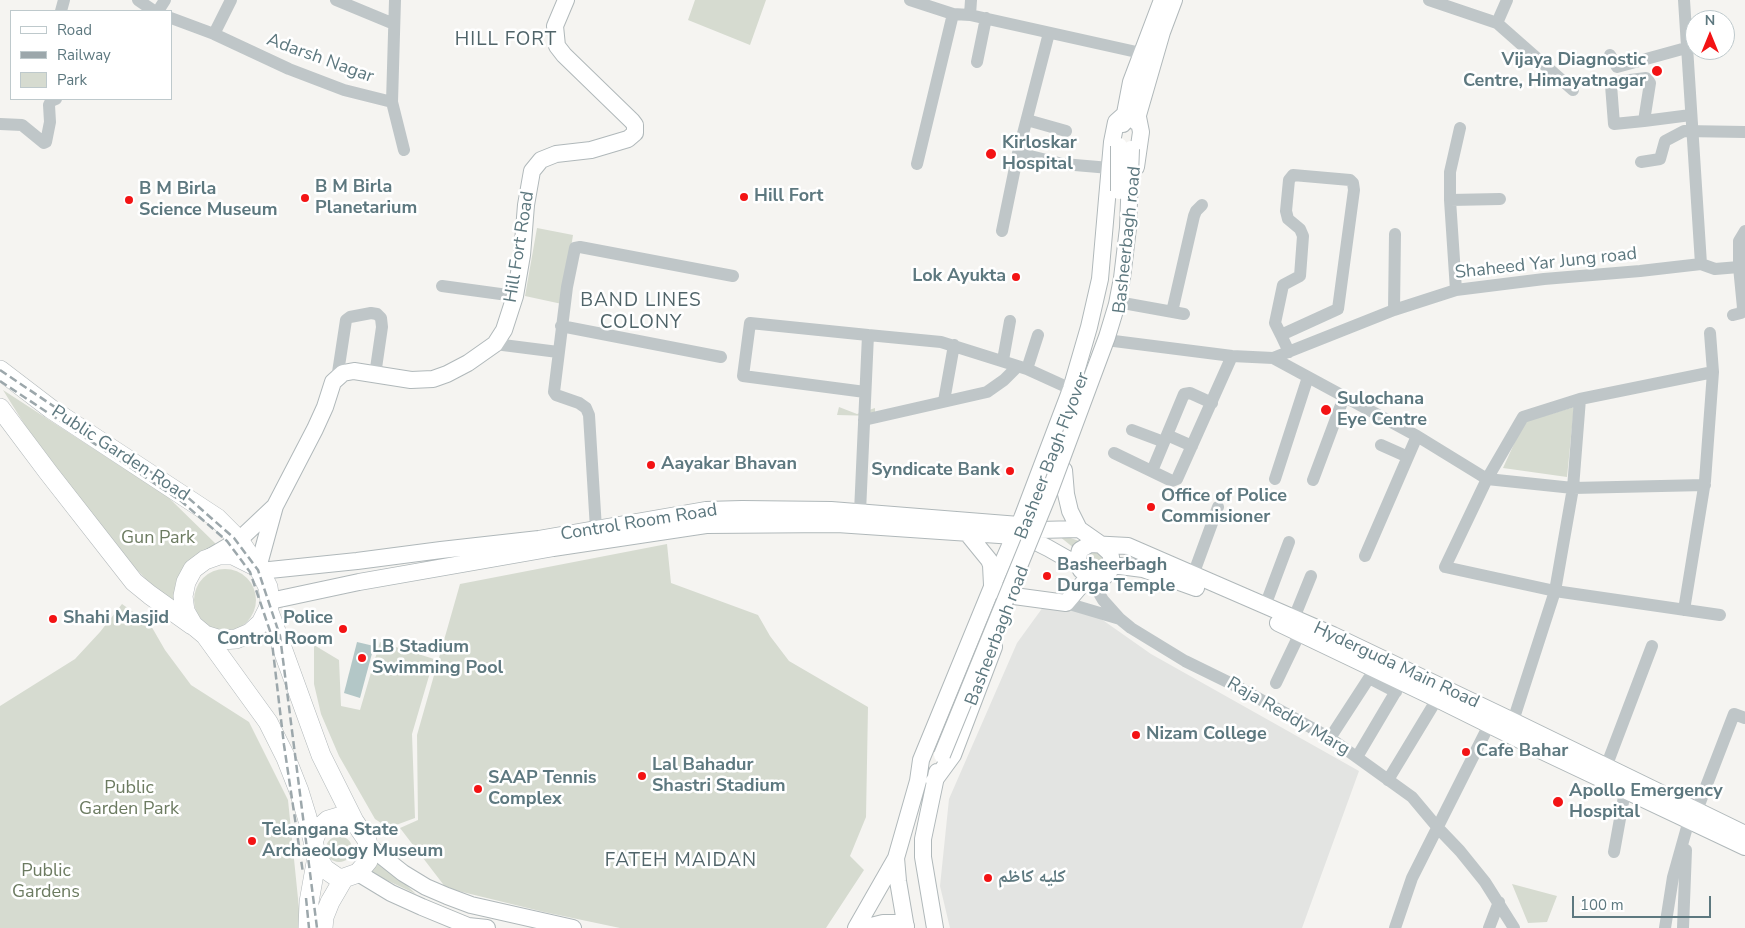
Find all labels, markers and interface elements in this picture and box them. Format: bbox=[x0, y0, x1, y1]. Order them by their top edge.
legend bbox=[10, 10, 172, 100]
north arrow bbox=[1685, 10, 1735, 60]
text: N bbox=[1705, 11, 1715, 30]
text: Road bbox=[57, 20, 92, 40]
district label: HILL FORT bbox=[454, 29, 558, 51]
street label: Adarsh Nagar bbox=[264, 30, 376, 88]
text: Railway bbox=[57, 45, 111, 65]
place label: Vijaya Diagnostic Centre, Himayatnagar bbox=[1463, 50, 1646, 92]
marker: Vijaya Diagnostic Centre, Himayatnagar bbox=[1650, 64, 1664, 78]
text: Park bbox=[57, 70, 87, 90]
place label: Kirloskar Hospital bbox=[1002, 133, 1077, 176]
marker: Kirloskar Hospital bbox=[984, 147, 998, 161]
street label: Basheerbagh road bbox=[1110, 165, 1146, 315]
place label: B M Birla Planetarium bbox=[315, 177, 417, 220]
place label: B M Birla Science Museum bbox=[139, 179, 277, 222]
place label: Hill Fort bbox=[754, 186, 823, 208]
street label: Hill Fort Road bbox=[501, 190, 539, 304]
marker: Hill Fort bbox=[738, 191, 750, 203]
marker: B M Birla Planetarium bbox=[299, 192, 311, 204]
marker: B M Birla Science Museum bbox=[123, 194, 135, 206]
street label: Shaheed Yar Jung road bbox=[1454, 244, 1638, 284]
place label: Lok Ayukta bbox=[912, 266, 1006, 288]
marker: Lok Ayukta bbox=[1010, 271, 1022, 283]
district label: BAND LINES COLONY bbox=[579, 290, 703, 334]
street label: Basheer Bagh Flyover bbox=[1011, 369, 1095, 543]
place label: Sulochana Eye Centre bbox=[1337, 389, 1427, 432]
street label: Public Garden Road bbox=[47, 401, 193, 507]
marker: Sulochana Eye Centre bbox=[1319, 403, 1333, 417]
place label: Aayakar Bhavan bbox=[661, 454, 797, 476]
marker: Aayakar Bhavan bbox=[645, 459, 657, 471]
place label: Syndicate Bank bbox=[871, 460, 1000, 482]
marker: Syndicate Bank bbox=[1004, 465, 1016, 477]
place label: Office of Police Commisioner bbox=[1161, 486, 1287, 528]
street label: Control Room Road bbox=[559, 500, 719, 546]
marker: Office of Police Commisioner bbox=[1145, 501, 1157, 513]
park label: Gun Park bbox=[121, 528, 195, 550]
place label: Basheerbagh Durga Temple bbox=[1057, 555, 1175, 598]
street label: Basheerbagh road bbox=[961, 563, 1035, 709]
marker: Basheerbagh Durga Temple bbox=[1041, 570, 1053, 582]
place label: Shahi Masjid bbox=[63, 608, 169, 630]
place label: Police Control Room bbox=[217, 608, 333, 650]
marker: Shahi Masjid bbox=[47, 613, 59, 625]
street label: Hyderguda Main Road bbox=[1310, 618, 1482, 714]
marker: Police Control Room bbox=[337, 623, 349, 635]
place label: LB Stadium Swimming Pool bbox=[372, 637, 503, 680]
marker: LB Stadium Swimming Pool bbox=[356, 652, 368, 664]
street label: Raja Reddy Marg bbox=[1223, 673, 1353, 761]
place label: Nizam College bbox=[1146, 724, 1267, 746]
marker: Nizam College bbox=[1130, 729, 1142, 741]
place label: Cafe Bahar bbox=[1476, 741, 1568, 763]
marker: Cafe Bahar bbox=[1460, 746, 1472, 758]
place label: Lal Bahadur Shastri Stadium bbox=[652, 755, 785, 798]
place label: SAAP Tennis Complex bbox=[488, 768, 597, 811]
marker: Lal Bahadur Shastri Stadium bbox=[636, 770, 648, 782]
park label: Public Garden Park bbox=[79, 778, 179, 821]
place label: Apollo Emergency Hospital bbox=[1569, 781, 1723, 824]
marker: SAAP Tennis Complex bbox=[472, 783, 484, 795]
marker: Apollo Emergency Hospital bbox=[1551, 795, 1565, 809]
place label: Telangana State Archaeology Museum bbox=[262, 820, 443, 862]
marker: Telangana State Archaeology Museum bbox=[246, 835, 258, 847]
district label: FATEH MAIDAN bbox=[603, 850, 759, 872]
park label: Public Gardens bbox=[12, 861, 80, 904]
place label: كليه كاظم bbox=[998, 867, 1066, 889]
marker: كليه كاظم bbox=[982, 872, 994, 884]
scale bar bbox=[1575, 886, 1714, 918]
text: 100 m bbox=[1580, 895, 1624, 915]

